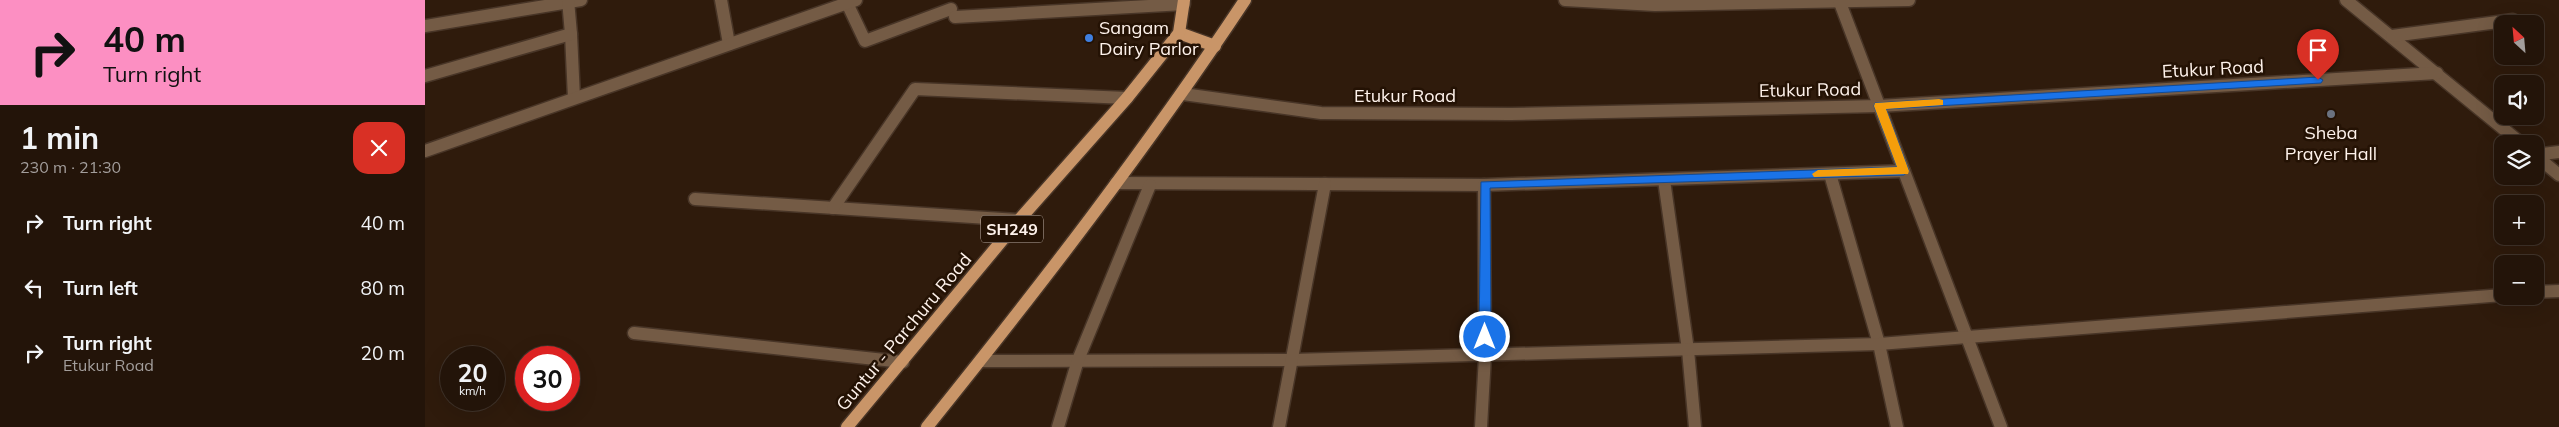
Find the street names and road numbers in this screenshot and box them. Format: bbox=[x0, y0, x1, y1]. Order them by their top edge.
street label: Etukur Road bbox=[2161, 54, 2265, 83]
street label: Etukur Road bbox=[1759, 77, 1861, 102]
street label: Etukur Road bbox=[1354, 84, 1456, 107]
road number: SH249 bbox=[981, 215, 1043, 242]
street label: Guntur - Parchuru Road bbox=[831, 248, 976, 415]

